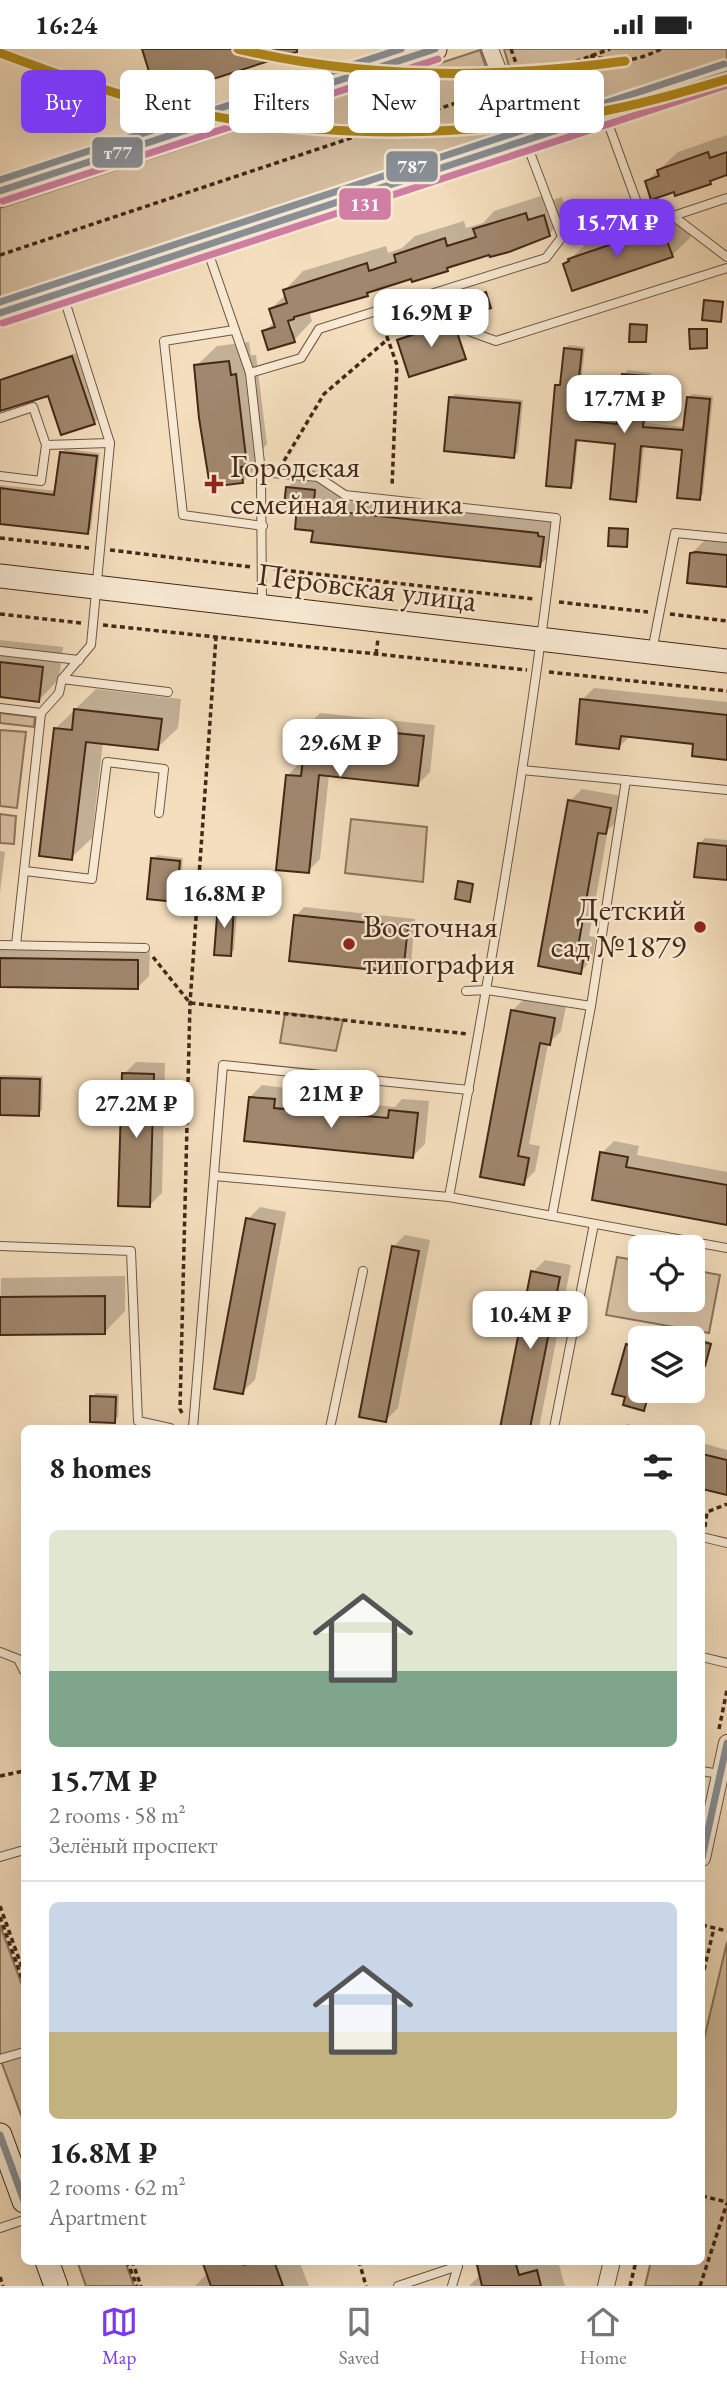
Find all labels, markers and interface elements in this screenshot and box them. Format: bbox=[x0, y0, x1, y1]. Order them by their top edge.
text: 16:24 bbox=[35, 8, 97, 42]
chip: Buy bbox=[21, 70, 106, 133]
chip: Rent bbox=[120, 70, 215, 133]
chip: Filters bbox=[229, 70, 334, 133]
chip: New bbox=[348, 70, 440, 133]
chip: Apartment bbox=[454, 70, 604, 133]
line badge: т77 bbox=[91, 136, 144, 169]
text: т77 bbox=[104, 140, 133, 165]
line badge: 787 bbox=[385, 150, 439, 183]
text: 787 bbox=[397, 154, 428, 179]
line badge: 131 bbox=[338, 187, 392, 221]
text: 131 bbox=[350, 192, 380, 217]
pin: 15.7M ₽ bbox=[552, 199, 682, 259]
text: 15.7M ₽ bbox=[576, 207, 658, 237]
pin: 16.9M ₽ bbox=[366, 289, 496, 349]
text: 16.9M ₽ bbox=[390, 297, 472, 327]
pin: 17.7M ₽ bbox=[559, 375, 689, 435]
text: 17.7M ₽ bbox=[583, 383, 665, 413]
place label: Городская семейная клиника bbox=[230, 445, 463, 524]
marker: Городская семейная клиника bbox=[204, 474, 224, 494]
street label: Перовская улица bbox=[255, 553, 479, 621]
pin: 29.6M ₽ bbox=[275, 719, 405, 779]
text: 29.6M ₽ bbox=[299, 727, 381, 757]
pin: 16.8M ₽ bbox=[159, 871, 289, 930]
text: 16.8M ₽ bbox=[183, 878, 265, 908]
place label: Детский сад №1879 bbox=[551, 888, 686, 967]
place label: Восточная типография bbox=[363, 905, 515, 984]
marker: Детский сад №1879 bbox=[692, 919, 708, 935]
marker: Восточная типография bbox=[341, 936, 357, 952]
pin: 21M ₽ bbox=[282, 1070, 380, 1130]
text: 21M ₽ bbox=[298, 1078, 364, 1108]
pin: 27.2M ₽ bbox=[71, 1081, 201, 1140]
text: 27.2M ₽ bbox=[95, 1088, 177, 1118]
map controls bbox=[628, 1235, 705, 1403]
button: locate bbox=[628, 1235, 705, 1312]
pin: 10.4M ₽ bbox=[465, 1291, 595, 1351]
text: 10.4M ₽ bbox=[489, 1299, 571, 1329]
button: layers bbox=[628, 1326, 705, 1403]
text: 8 homes bbox=[49, 1448, 151, 1487]
icon: filters bbox=[639, 1448, 677, 1486]
icon: home bbox=[300, 1575, 426, 1701]
text: 15.7M ₽ bbox=[49, 1761, 157, 1800]
text: 2 rooms · 58 m² bbox=[49, 1800, 186, 1830]
text: Зелёный проспект bbox=[49, 1830, 217, 1860]
icon: home bbox=[300, 1947, 426, 2073]
text: 16.8M ₽ bbox=[49, 2133, 157, 2172]
text: 2 rooms · 62 m² bbox=[49, 2172, 186, 2202]
text: Apartment bbox=[49, 2202, 147, 2232]
tab: Map bbox=[100, 2303, 138, 2370]
tab: Saved bbox=[339, 2303, 379, 2370]
tab: Home bbox=[580, 2303, 627, 2370]

